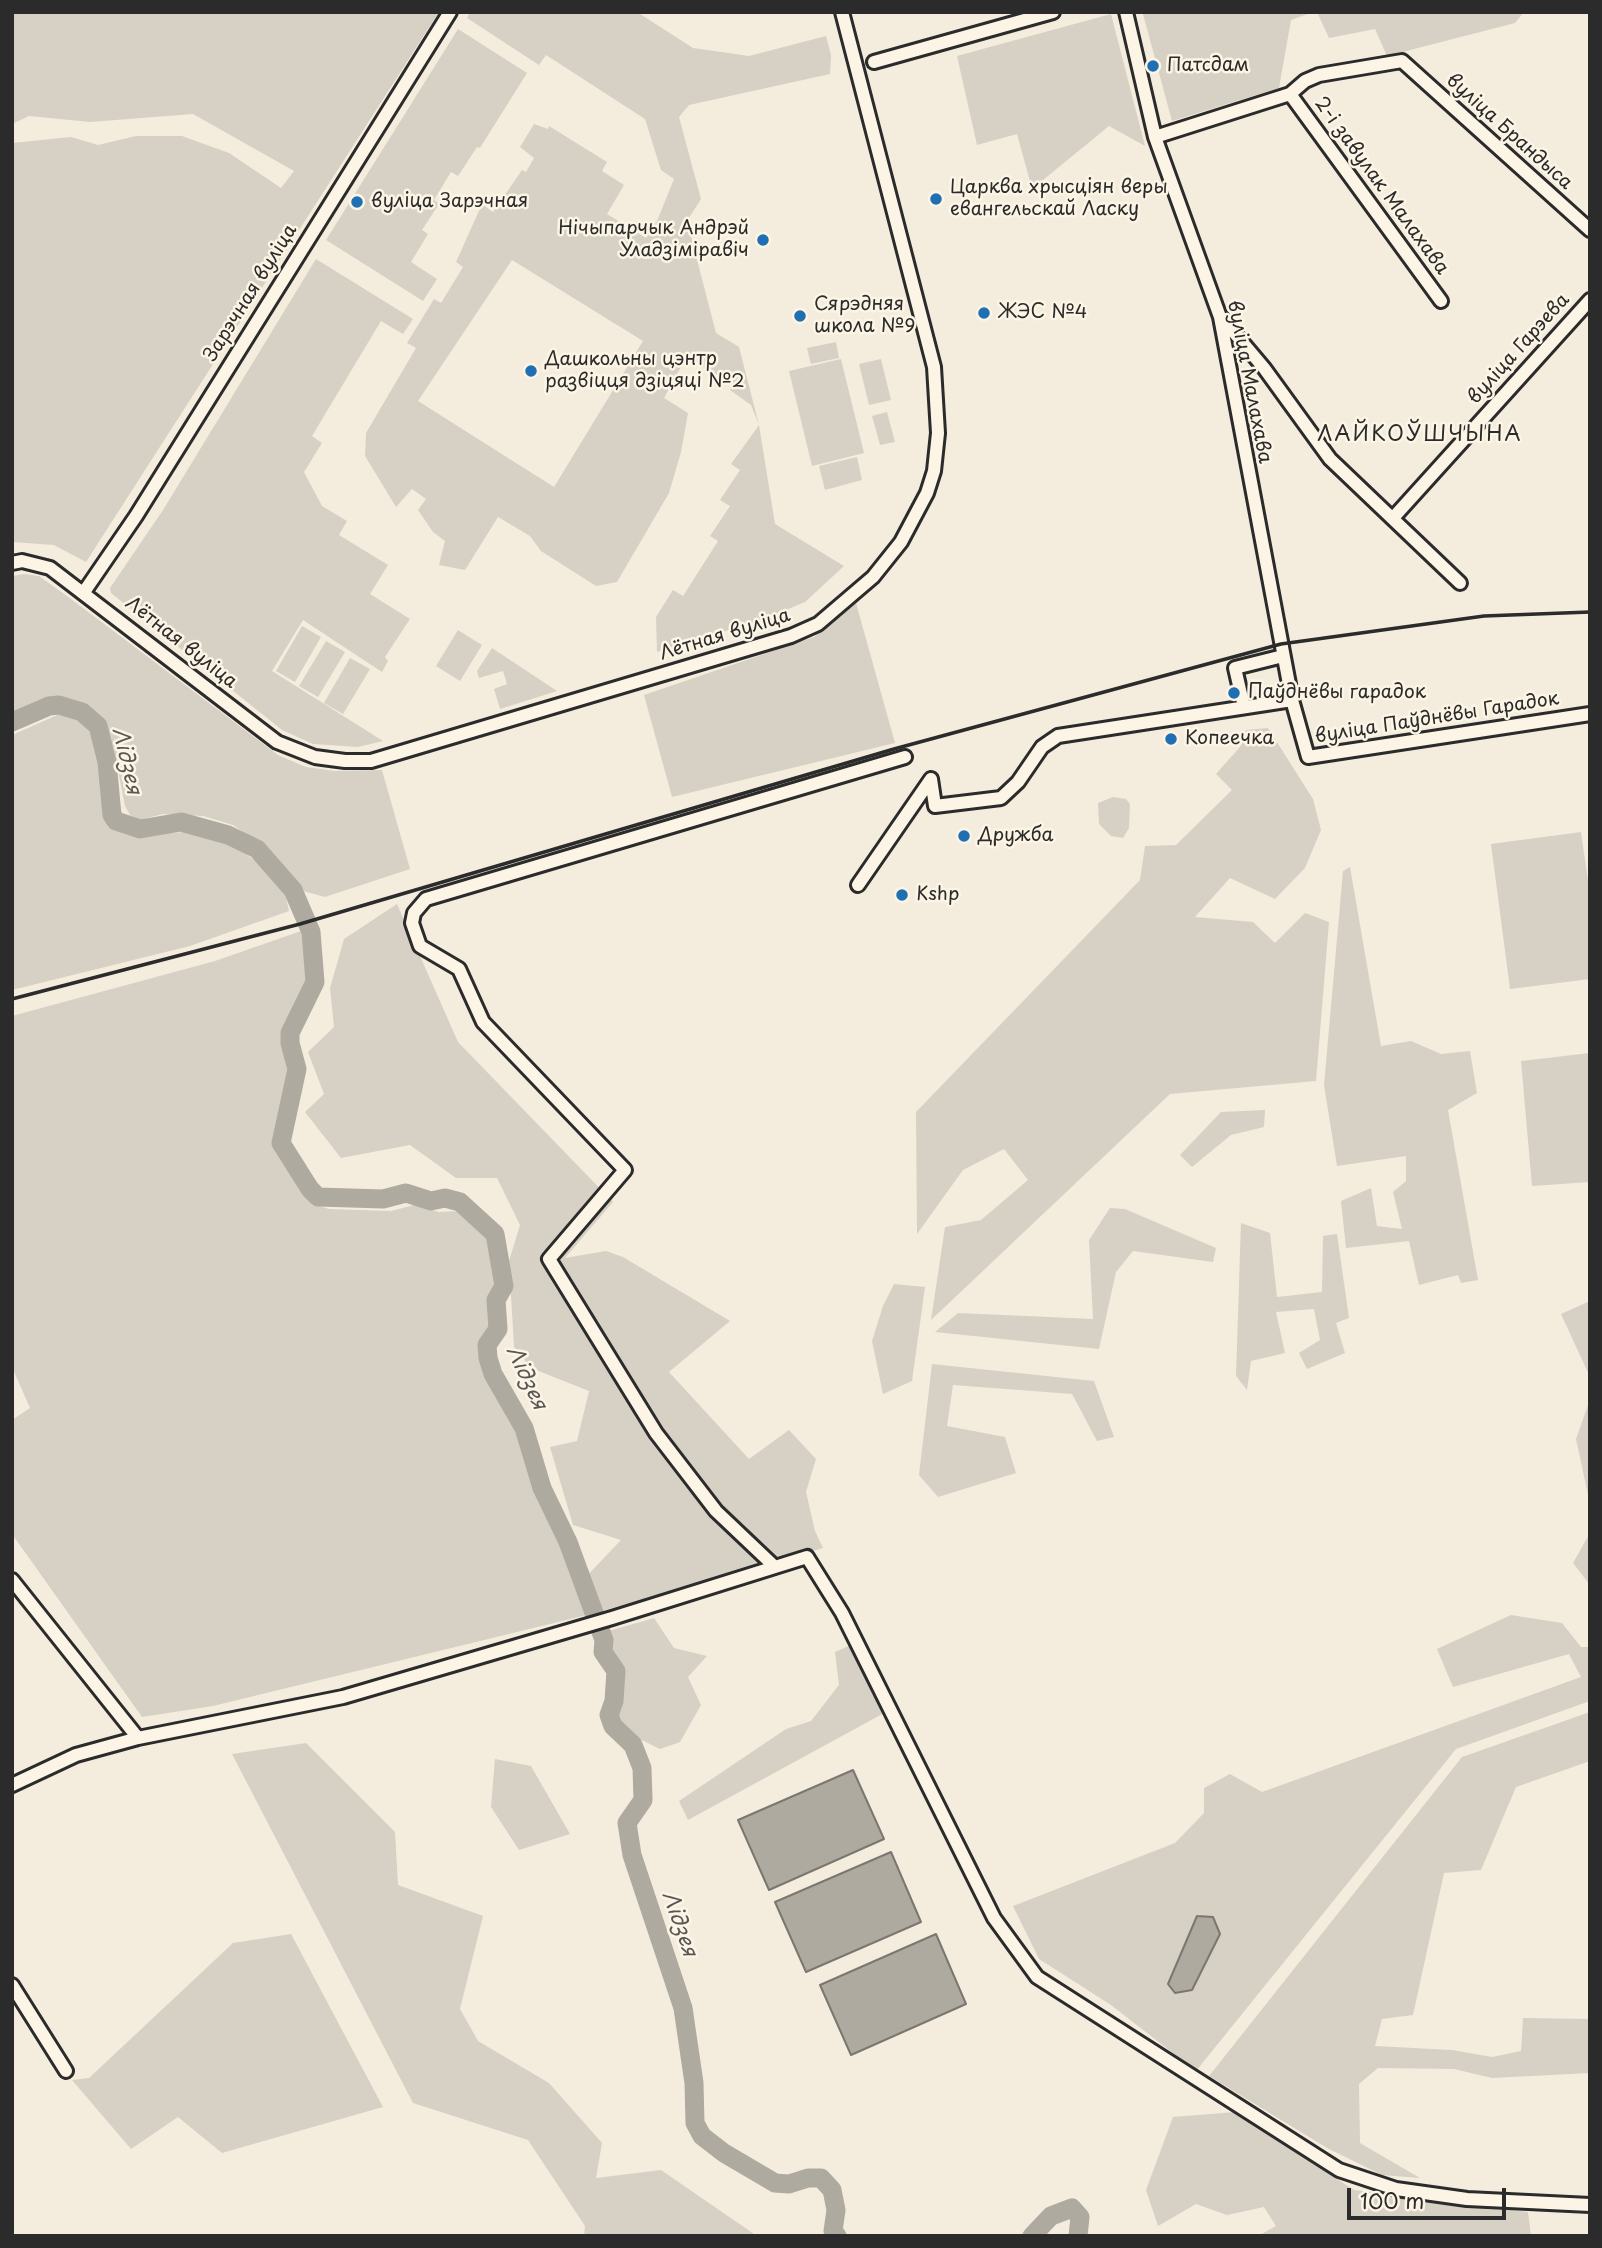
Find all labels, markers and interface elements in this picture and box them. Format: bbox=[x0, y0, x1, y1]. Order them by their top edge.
place label: Патсдам bbox=[1167, 55, 1249, 77]
marker: Патсдам bbox=[1145, 58, 1161, 74]
street label: вуліца Брандыса bbox=[1441, 69, 1577, 195]
street label: 2-і завулак Малахава bbox=[1309, 93, 1453, 279]
place label: Царква хрысціян веры евангельскай Ласку bbox=[950, 177, 1168, 221]
place label: вуліца Зарэчная bbox=[371, 191, 528, 213]
marker: Царква хрысціян веры евангельскай Ласку bbox=[928, 191, 944, 207]
marker: вуліца Зарэчная bbox=[349, 194, 365, 210]
place label: Нічыпарчык Андрэй Уладзіміравіч bbox=[558, 218, 749, 262]
street label: Зарэчная вуліца bbox=[200, 220, 302, 366]
marker: Нічыпарчык Андрэй Уладзіміравіч bbox=[755, 232, 771, 248]
street label: вуліца Гарэева bbox=[1463, 289, 1575, 409]
place label: Сярэдняя школа №9 bbox=[814, 294, 915, 338]
street label: вуліца Малахава bbox=[1222, 299, 1276, 465]
place label: ЖЭС №4 bbox=[998, 302, 1087, 324]
marker: ЖЭС №4 bbox=[976, 305, 992, 321]
marker: Сярэдняя школа №9 bbox=[792, 308, 808, 324]
place label: Дашкольны цэнтр развіцця дзіцяці №2 bbox=[545, 349, 745, 393]
marker: Дашкольны цэнтр развіцця дзіцяці №2 bbox=[523, 363, 539, 379]
district label: ЛАЙКОЎШЧЫНА bbox=[1318, 422, 1522, 448]
street label: Лётная вуліца bbox=[121, 592, 241, 694]
street label: Лётная вуліца bbox=[657, 604, 793, 666]
place label: Паўднёвы гарадок bbox=[1248, 682, 1426, 704]
marker: Паўднёвы гарадок bbox=[1226, 685, 1242, 701]
street label: вуліца Паўднёвы Гарадок bbox=[1313, 687, 1561, 749]
water label: Лідзея bbox=[106, 725, 146, 797]
place label: Копеечка bbox=[1185, 728, 1274, 750]
marker: Копеечка bbox=[1163, 731, 1179, 747]
place label: Дружба bbox=[978, 825, 1053, 847]
marker: Дружба bbox=[956, 828, 972, 844]
place label: Kshp bbox=[916, 884, 959, 906]
marker: Kshp bbox=[894, 887, 910, 903]
water label: Лідзея bbox=[500, 1342, 552, 1414]
water label: Лідзея bbox=[656, 1888, 702, 1960]
scale bar bbox=[1350, 2174, 1509, 2218]
text: 100 m bbox=[1360, 2184, 1424, 2216]

